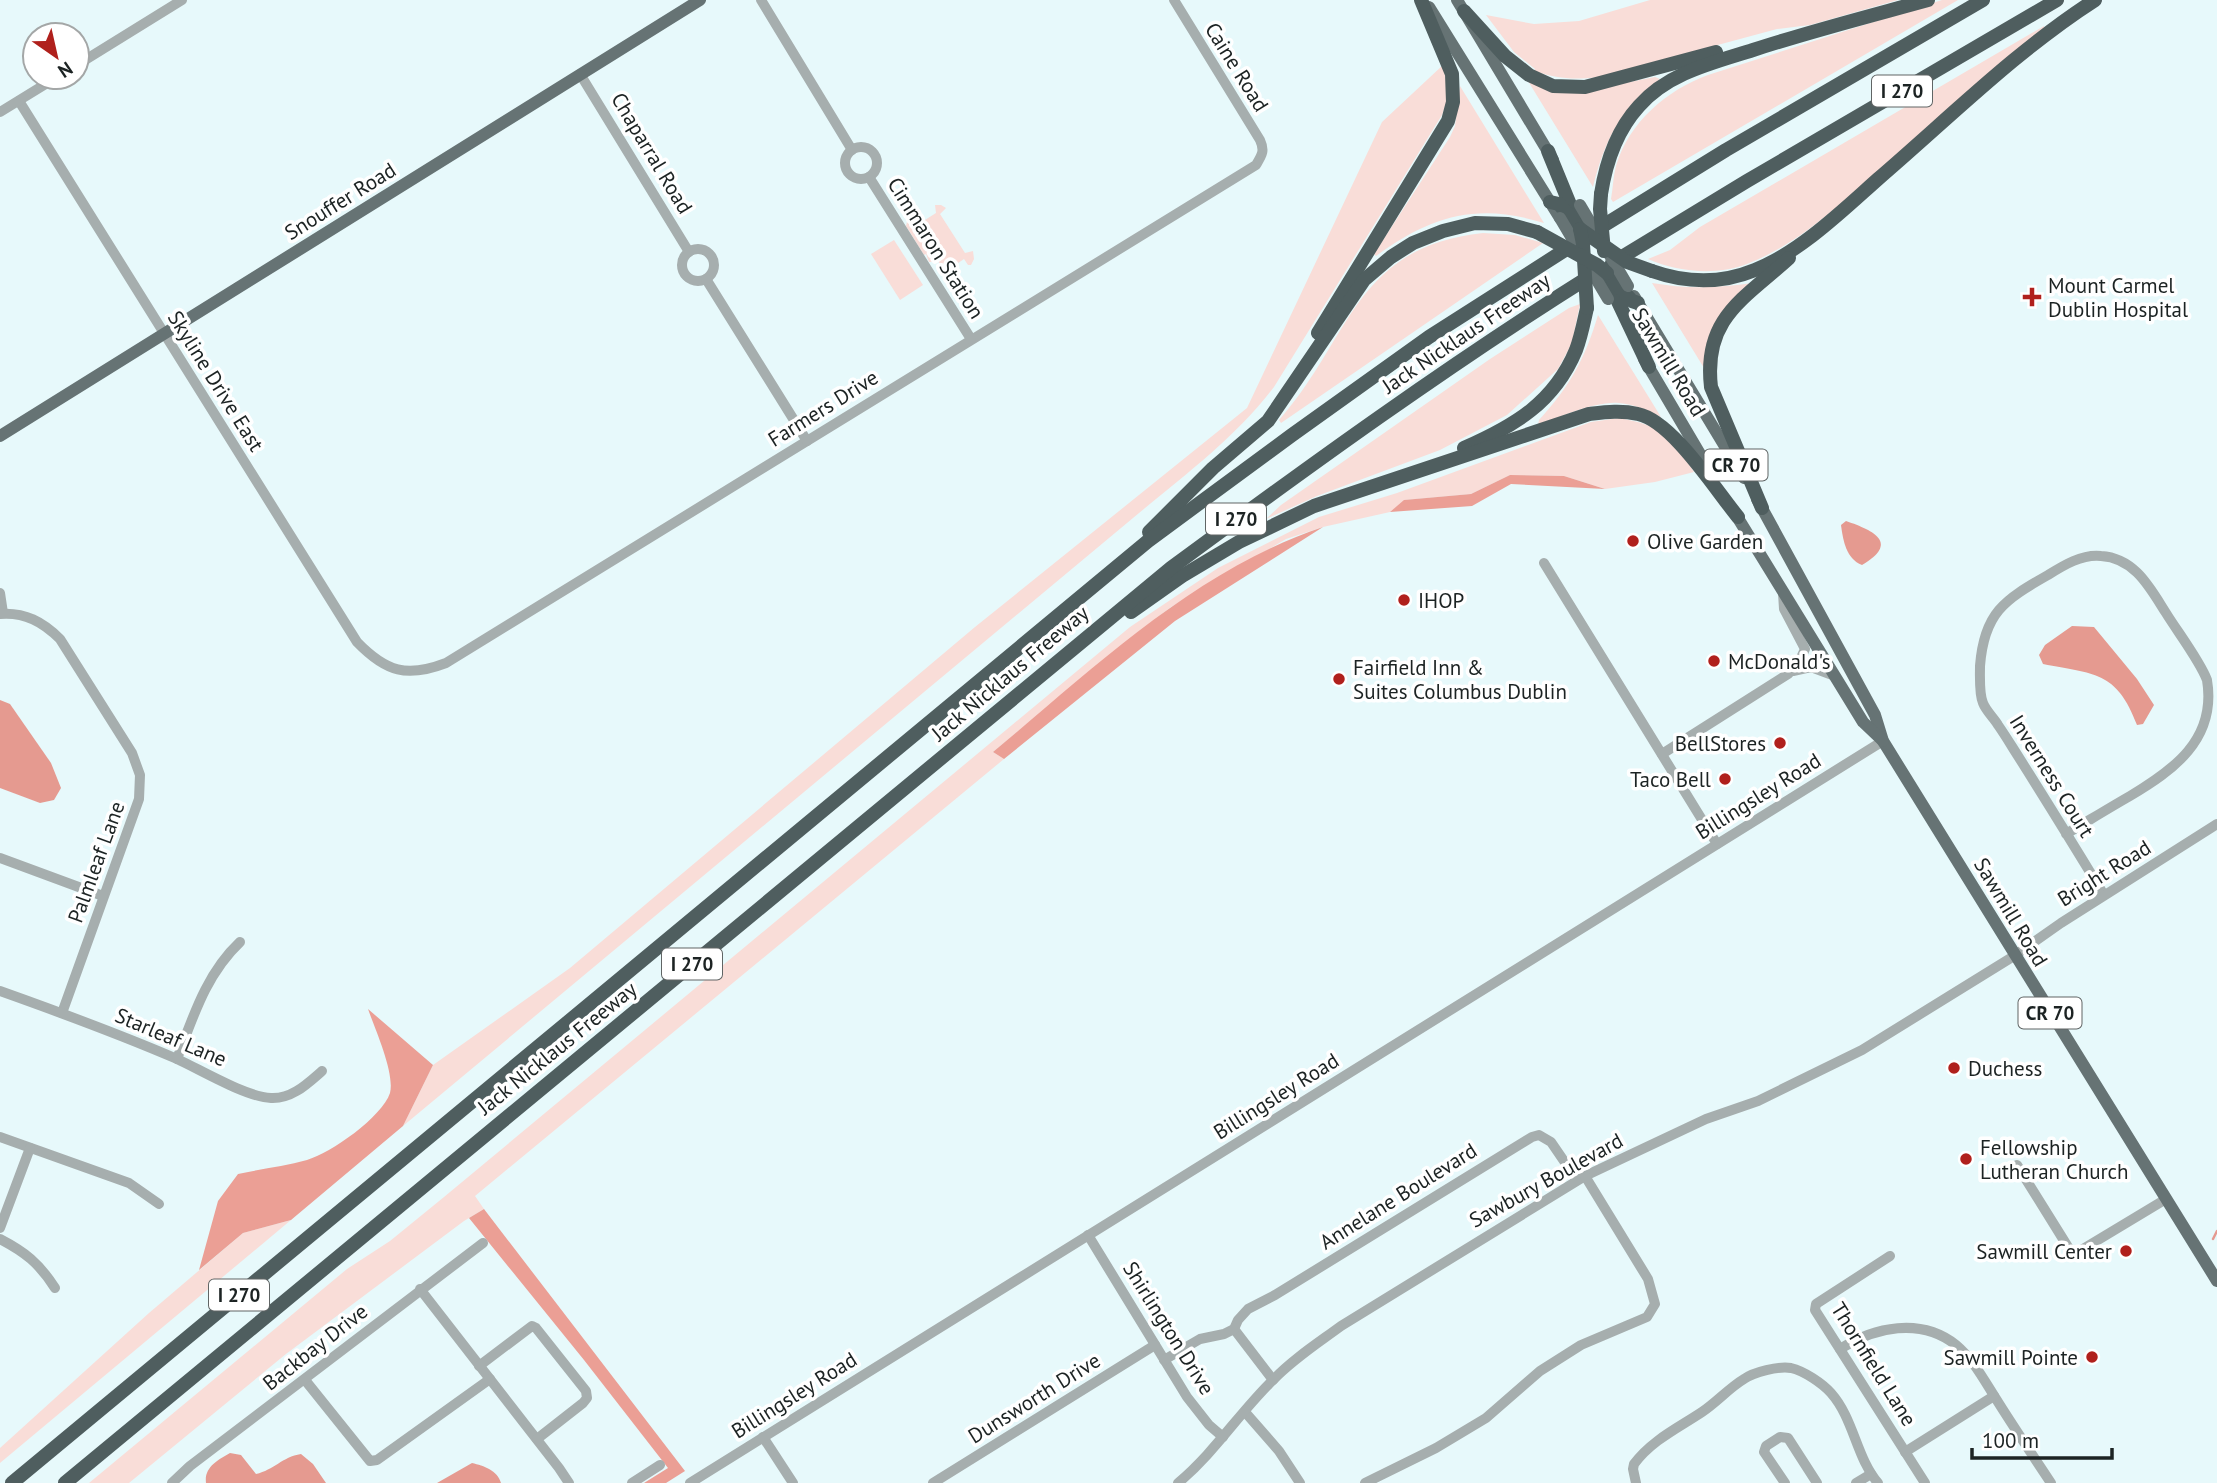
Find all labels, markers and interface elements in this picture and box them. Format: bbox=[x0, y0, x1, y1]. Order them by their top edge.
street label: Caine Road bbox=[1199, 17, 1275, 117]
north arrow bbox=[21, 21, 91, 91]
text: N bbox=[54, 57, 77, 84]
road number: I 270 bbox=[1872, 76, 1932, 106]
street label: Chaparral Road bbox=[605, 88, 699, 218]
street label: Snouffer Road bbox=[279, 156, 401, 246]
street label: Cimmaron Station bbox=[882, 172, 990, 324]
street label: Jack Nicklaus Freeway bbox=[1376, 267, 1555, 400]
place label: Mount Carmel Dublin Hospital bbox=[2048, 272, 2188, 323]
marker: Mount Carmel Dublin Hospital bbox=[2022, 287, 2042, 307]
street label: Sawmill Road bbox=[1626, 303, 1712, 421]
street label: Skyline Drive East bbox=[162, 306, 270, 456]
street label: Farmers Drive bbox=[763, 363, 883, 453]
road number: CR 70 bbox=[1704, 450, 1768, 480]
road number: I 270 bbox=[1206, 504, 1266, 534]
place label: Olive Garden bbox=[1647, 528, 1763, 555]
marker: Olive Garden bbox=[1625, 533, 1641, 549]
place label: IHOP bbox=[1418, 587, 1464, 614]
marker: IHOP bbox=[1396, 592, 1412, 608]
street label: Jack Nicklaus Freeway bbox=[925, 599, 1094, 747]
place label: McDonald's bbox=[1728, 648, 1831, 675]
marker: McDonald's bbox=[1706, 653, 1722, 669]
place label: Fairfield Inn & Suites Columbus Dublin bbox=[1353, 654, 1567, 705]
marker: Fairfield Inn & Suites Columbus Dublin bbox=[1331, 671, 1347, 687]
street label: Inverness Court bbox=[2004, 710, 2100, 842]
place label: BellStores bbox=[1675, 730, 1766, 757]
marker: BellStores bbox=[1772, 735, 1788, 751]
street label: Billingsley Road bbox=[1690, 747, 1826, 845]
place label: Taco Bell bbox=[1630, 766, 1711, 793]
marker: Taco Bell bbox=[1717, 771, 1733, 787]
street label: Palmleaf Lane bbox=[62, 798, 130, 926]
street label: Bright Road bbox=[2052, 834, 2156, 912]
street label: Sawmill Road bbox=[1968, 853, 2054, 971]
road number: I 270 bbox=[662, 948, 722, 980]
street label: Jack Nicklaus Freeway bbox=[471, 975, 642, 1121]
road number: CR 70 bbox=[2018, 998, 2082, 1028]
street label: Starleaf Lane bbox=[111, 1001, 231, 1073]
street label: Billingsley Road bbox=[1208, 1047, 1344, 1145]
place label: Duchess bbox=[1968, 1055, 2042, 1082]
marker: Duchess bbox=[1946, 1060, 1962, 1076]
street label: Sawbury Boulevard bbox=[1464, 1127, 1628, 1233]
place label: Fellowship Lutheran Church bbox=[1980, 1134, 2129, 1185]
street label: Annelane Boulevard bbox=[1314, 1137, 1482, 1255]
marker: Fellowship Lutheran Church bbox=[1958, 1151, 1974, 1167]
place label: Sawmill Center bbox=[1976, 1238, 2112, 1265]
marker: Sawmill Center bbox=[2118, 1243, 2134, 1259]
street label: Shirlington Drive bbox=[1117, 1256, 1221, 1400]
road number: I 270 bbox=[209, 1280, 269, 1310]
street label: Thornfield Lane bbox=[1825, 1297, 1923, 1431]
street label: Backbay Drive bbox=[257, 1298, 373, 1396]
place label: Sawmill Pointe bbox=[1944, 1344, 2078, 1371]
street label: Billingsley Road bbox=[726, 1346, 862, 1444]
street label: Dunsworth Drive bbox=[963, 1347, 1105, 1449]
marker: Sawmill Pointe bbox=[2084, 1349, 2100, 1365]
scale bar bbox=[1972, 1416, 2112, 1460]
text: 100 m bbox=[1982, 1427, 2039, 1454]

